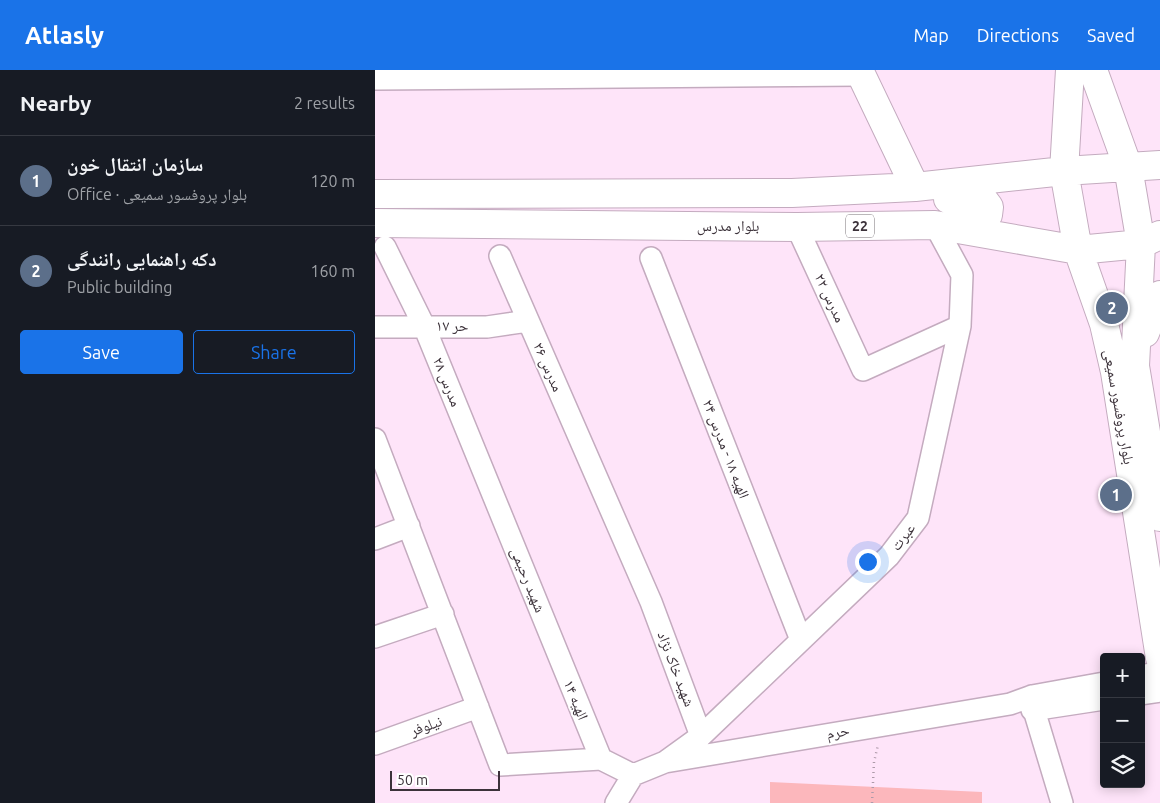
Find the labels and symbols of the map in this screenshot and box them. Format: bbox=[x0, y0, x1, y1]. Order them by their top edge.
road number: 22 bbox=[846, 214, 874, 238]
street label: بلوار مدرس bbox=[697, 217, 759, 236]
street label: مدرس ۲۲ bbox=[810, 271, 849, 326]
pin: 2 bbox=[1096, 289, 1128, 327]
street label: حر ۱۷ bbox=[436, 317, 469, 335]
street label: مدرس ۲۶ bbox=[528, 340, 567, 395]
street label: بلوار پروفسور سمیعی bbox=[1099, 348, 1138, 466]
street label: مدرس ۲۸ bbox=[428, 355, 465, 410]
street label: الهیه ۱۸ - مدرس ۲۴ bbox=[698, 397, 753, 501]
pin: 1 bbox=[1100, 476, 1132, 514]
street label: عبرت bbox=[887, 519, 919, 554]
street label: شهید رحیمی bbox=[506, 545, 549, 616]
your location bbox=[855, 549, 881, 575]
street label: شهید خاک نژاد bbox=[653, 629, 699, 709]
street label: الهیه ۱۴ bbox=[560, 677, 592, 723]
street label: نیلوفر bbox=[407, 712, 444, 740]
street label: حرم bbox=[825, 721, 851, 744]
scale bar bbox=[390, 768, 500, 791]

